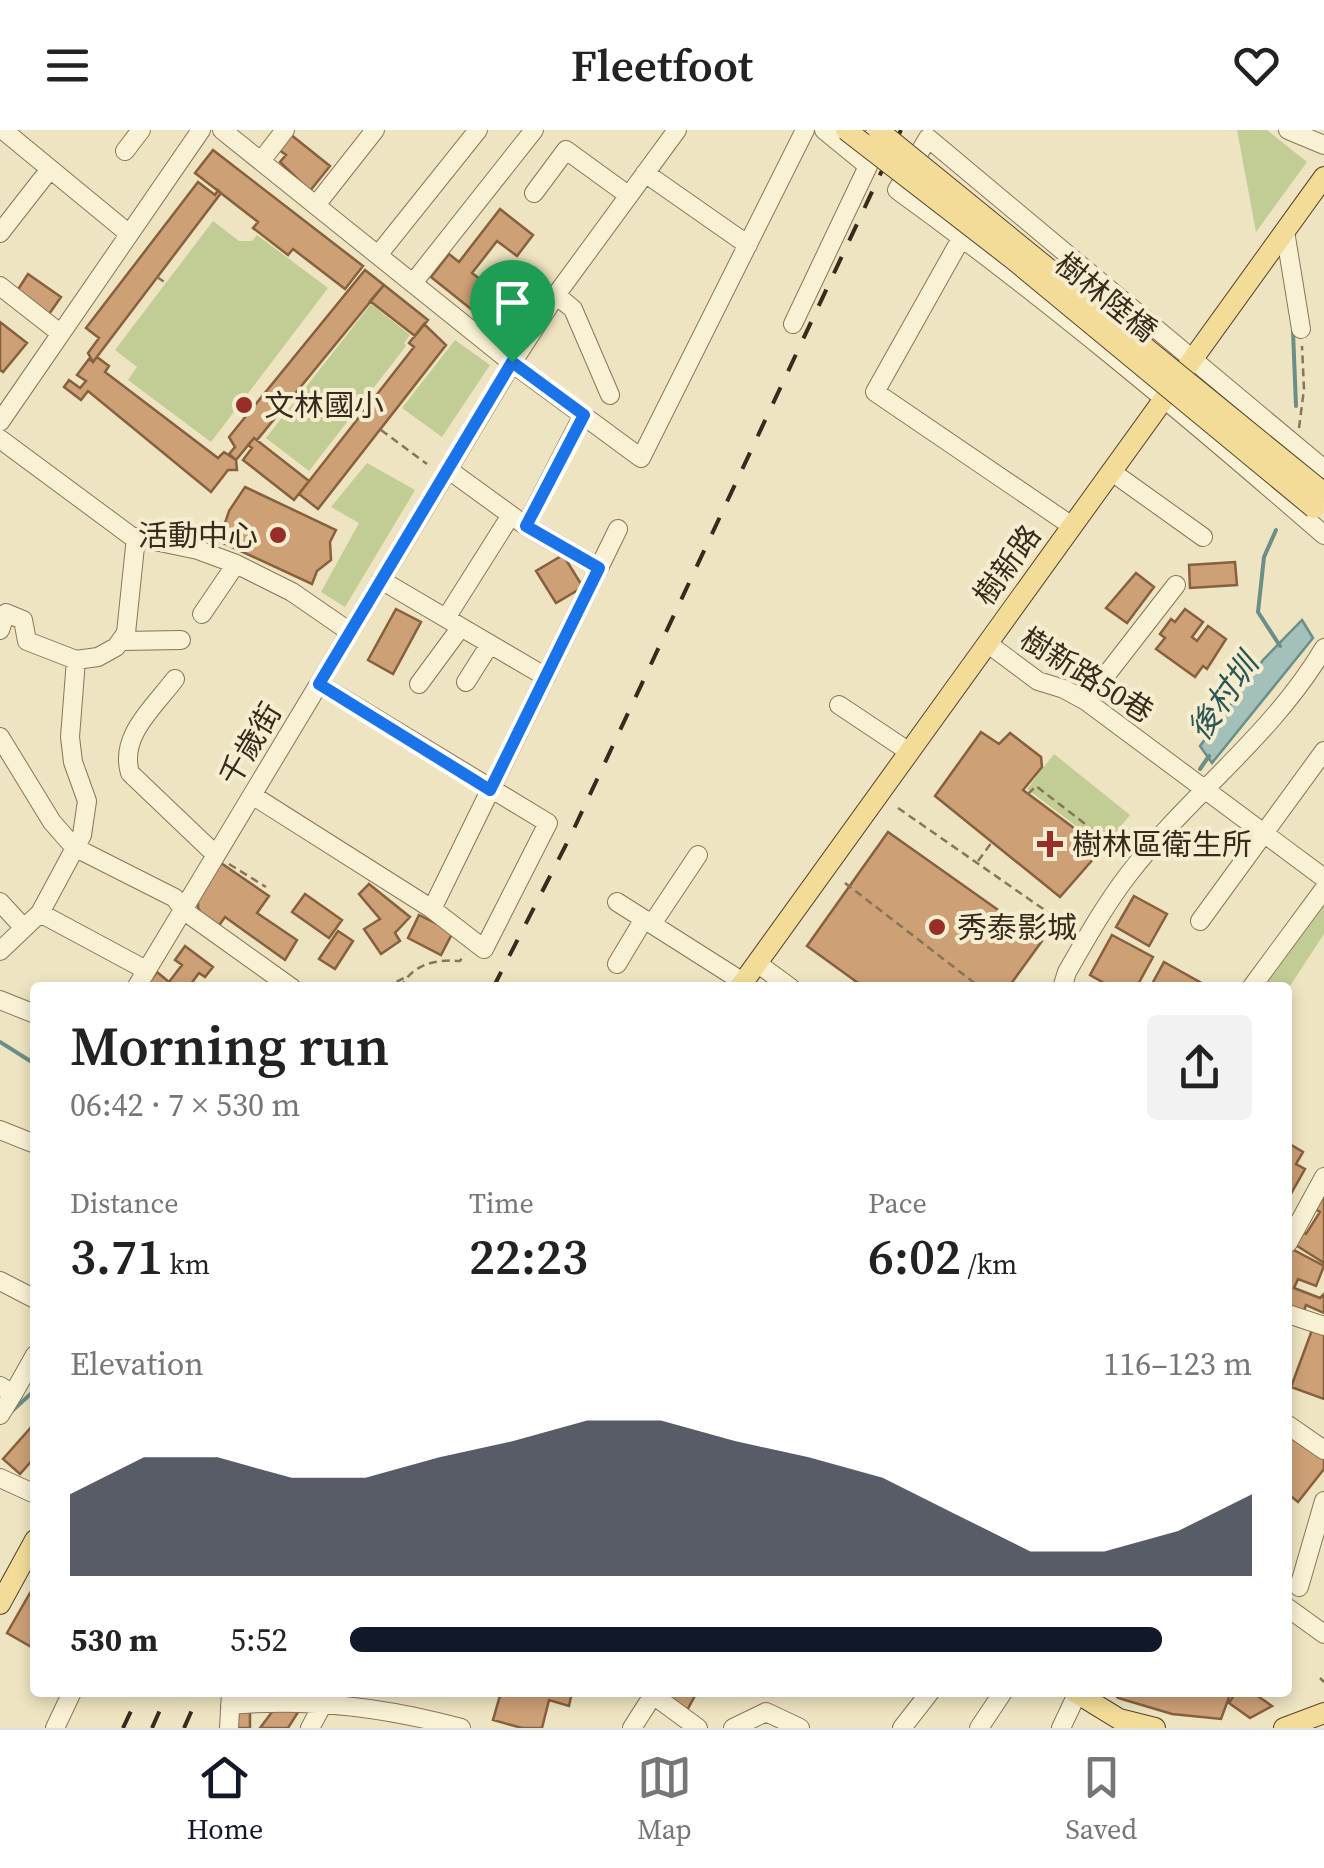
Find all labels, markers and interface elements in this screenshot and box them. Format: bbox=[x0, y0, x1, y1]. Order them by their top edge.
text: Fleetfoot bbox=[571, 34, 753, 96]
icon: menu bbox=[40, 38, 95, 93]
icon: heart bbox=[1229, 38, 1284, 93]
street label: 樹林陸橋 bbox=[1046, 243, 1166, 351]
pin bbox=[470, 260, 555, 363]
icon: arrive bbox=[485, 275, 540, 330]
place label: 文林國小 bbox=[264, 385, 384, 426]
marker: 文林國小 bbox=[233, 394, 255, 416]
place label: 活動中心 bbox=[138, 515, 258, 556]
street label: 樹新路 bbox=[964, 517, 1050, 613]
marker: 活動中心 bbox=[267, 524, 289, 546]
street label: 樹新路50巷 bbox=[1013, 618, 1161, 732]
water label: 後村圳 bbox=[1177, 642, 1271, 749]
street label: 千歲街 bbox=[209, 695, 291, 793]
place label: 樹林區衛生所 bbox=[1072, 824, 1252, 865]
marker: 樹林區衛生所 bbox=[1037, 831, 1063, 857]
place label: 秀泰影城 bbox=[957, 907, 1077, 948]
marker: 秀泰影城 bbox=[926, 916, 948, 938]
text: Morning run bbox=[70, 1008, 389, 1083]
button: share bbox=[1147, 1015, 1252, 1120]
text: 06:42 · 7 × 530 m bbox=[70, 1083, 300, 1127]
text: Distance bbox=[70, 1184, 179, 1222]
text: Time bbox=[469, 1184, 534, 1222]
text: Pace bbox=[868, 1184, 927, 1222]
text: 3.71 bbox=[70, 1222, 163, 1291]
text: 22:23 bbox=[469, 1222, 588, 1291]
text: 6:02 bbox=[868, 1222, 961, 1291]
text: km bbox=[163, 1245, 210, 1283]
text: /km bbox=[961, 1245, 1017, 1283]
text: Elevation bbox=[70, 1342, 204, 1386]
text: 116–123 m bbox=[1103, 1342, 1252, 1386]
text: 530 m bbox=[70, 1618, 158, 1662]
text: 5:52 bbox=[230, 1618, 288, 1662]
tab: Home bbox=[187, 1750, 263, 1848]
tab: Map bbox=[637, 1750, 692, 1848]
tab: Saved bbox=[1065, 1750, 1137, 1848]

